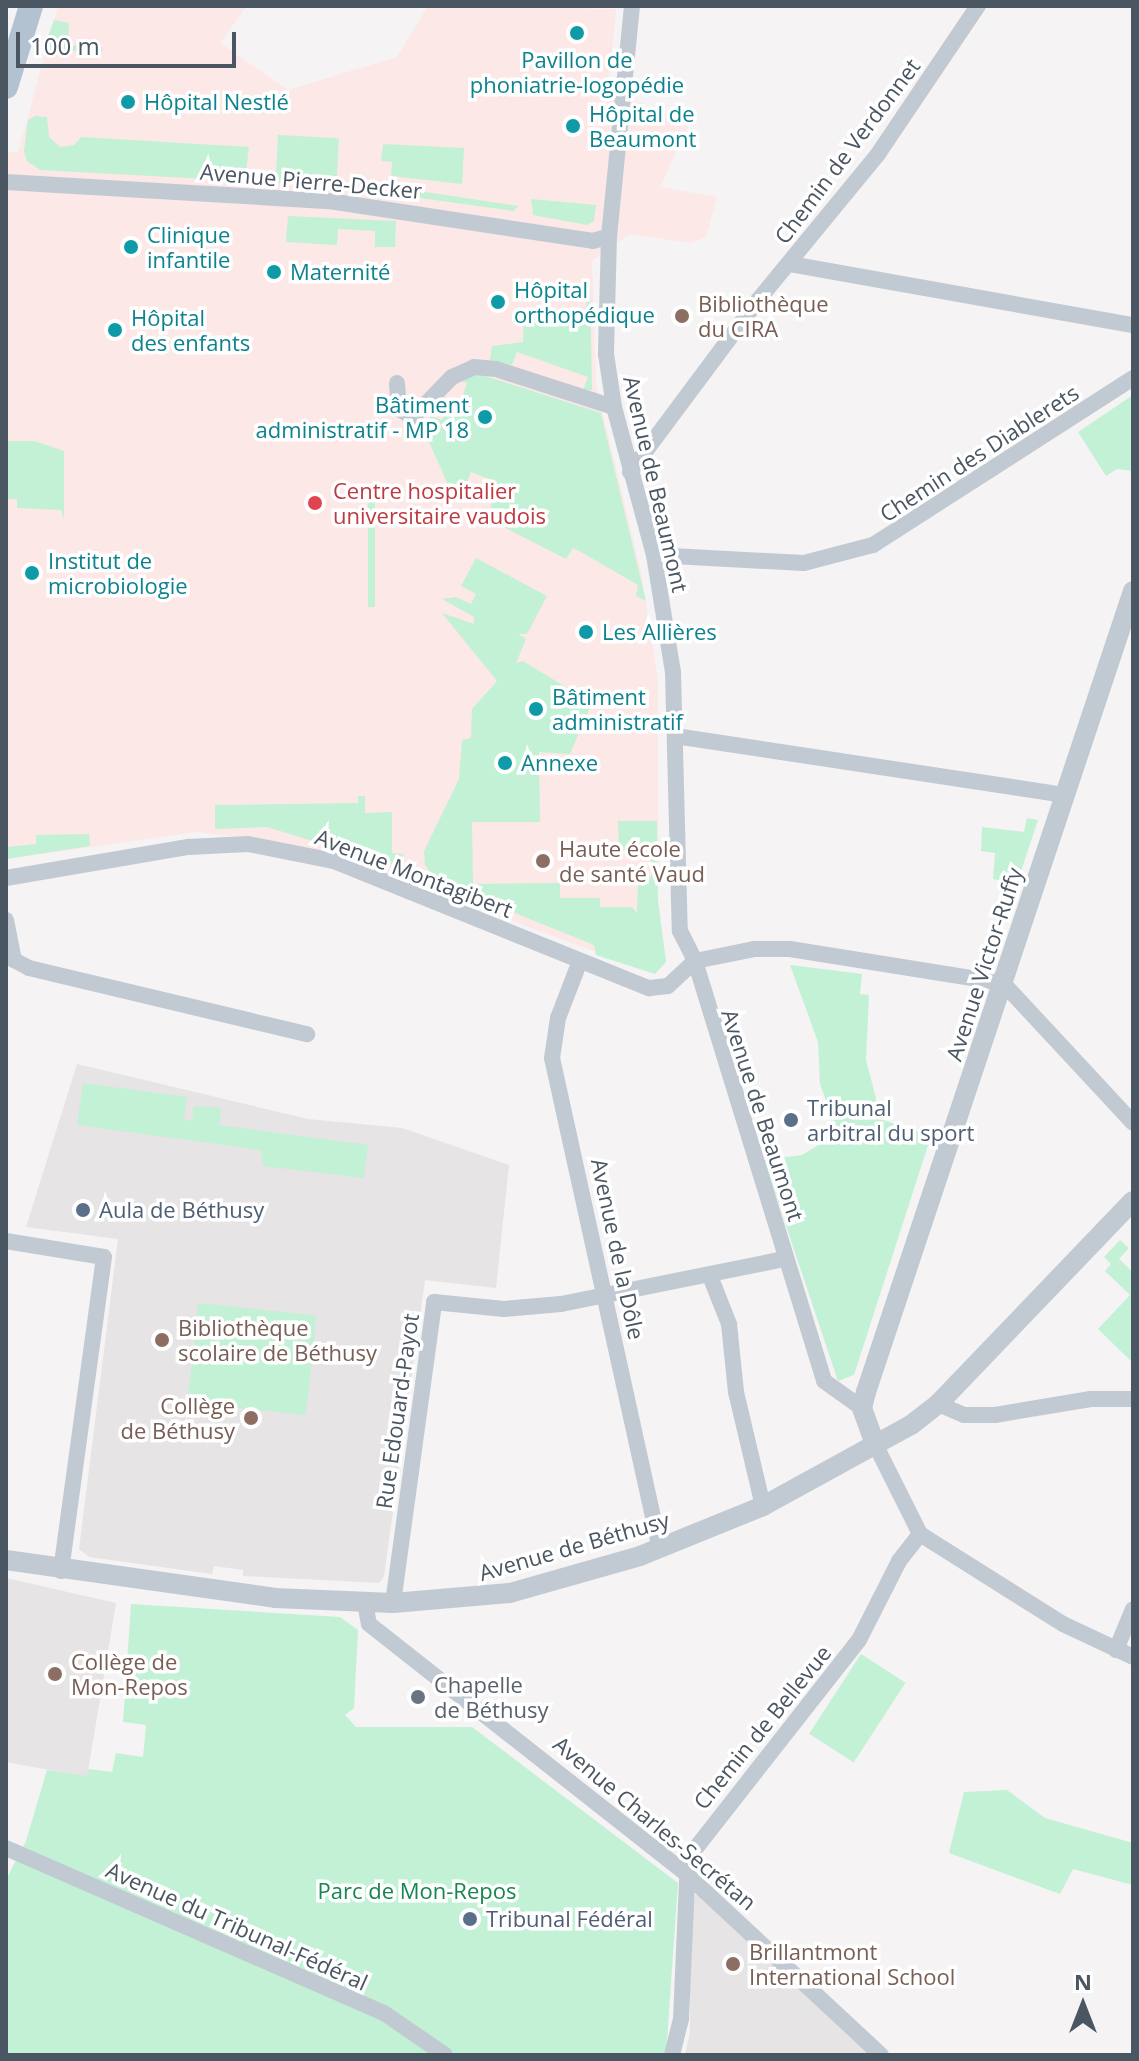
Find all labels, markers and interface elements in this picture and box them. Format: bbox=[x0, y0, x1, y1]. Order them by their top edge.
scale bar bbox=[20, 16, 240, 66]
marker: Pavillon de phoniatrie-logopédie bbox=[568, 24, 586, 42]
text: 100 m bbox=[30, 29, 100, 62]
place label: Pavillon de phoniatrie-logopédie bbox=[470, 46, 684, 98]
street label: Chemin de Verdonnet bbox=[769, 53, 925, 249]
place label: Hôpital Nestlé bbox=[144, 89, 289, 115]
marker: Hôpital Nestlé bbox=[119, 93, 137, 111]
place label: Hôpital de Beaumont bbox=[589, 100, 696, 152]
marker: Hôpital de Beaumont bbox=[564, 117, 582, 135]
street label: Avenue Pierre-Decker bbox=[199, 158, 423, 204]
place label: Clinique infantile bbox=[147, 221, 230, 272]
marker: Clinique infantile bbox=[122, 238, 140, 256]
place label: Maternité bbox=[290, 259, 390, 285]
marker: Maternité bbox=[265, 263, 283, 281]
place label: Hôpital orthopédique bbox=[514, 276, 655, 328]
place label: Bibliothèque du CIRA bbox=[698, 290, 829, 342]
marker: Hôpital orthopédique bbox=[489, 293, 507, 311]
place label: Hôpital des enfants bbox=[131, 304, 250, 356]
marker: Bibliothèque du CIRA bbox=[673, 307, 691, 325]
marker: Hôpital des enfants bbox=[106, 321, 124, 339]
street label: Avenue de Beaumont bbox=[618, 373, 694, 595]
street label: Chemin des Diablerets bbox=[875, 379, 1083, 527]
place label: Bâtiment administratif - MP 18 bbox=[256, 391, 469, 442]
marker: Bâtiment administratif - MP 18 bbox=[476, 408, 494, 426]
place label: Centre hospitalier universitaire vaudois bbox=[333, 477, 546, 528]
marker: Centre hospitalier universitaire vaudois bbox=[304, 492, 326, 514]
place label: Institut de microbiologie bbox=[48, 547, 188, 598]
marker: Institut de microbiologie bbox=[23, 564, 41, 582]
place label: Les Allières bbox=[602, 619, 717, 645]
marker: Les Allières bbox=[577, 623, 595, 641]
place label: Bâtiment administratif bbox=[552, 683, 683, 734]
marker: Bâtiment administratif bbox=[527, 700, 545, 718]
place label: Annexe bbox=[521, 750, 598, 776]
marker: Annexe bbox=[496, 754, 514, 772]
street label: Avenue Montagibert bbox=[312, 823, 516, 923]
place label: Haute école de santé Vaud bbox=[559, 835, 705, 886]
marker: Haute école de santé Vaud bbox=[534, 852, 552, 870]
street label: Avenue Victor-Ruffy bbox=[940, 864, 1028, 1064]
street label: Avenue de Beaumont bbox=[716, 1006, 810, 1224]
place label: Tribunal arbitral du sport bbox=[807, 1094, 974, 1146]
marker: Tribunal arbitral du sport bbox=[782, 1111, 800, 1129]
street label: Avenue de la Dôle bbox=[586, 1156, 650, 1342]
place label: Aula de Béthusy bbox=[99, 1197, 264, 1223]
marker: Aula de Béthusy bbox=[74, 1201, 92, 1219]
street label: Rue Edouard-Payot bbox=[370, 1312, 424, 1510]
place label: Bibliothèque scolaire de Béthusy bbox=[178, 1314, 377, 1366]
marker: Bibliothèque scolaire de Béthusy bbox=[153, 1331, 171, 1349]
place label: Collège de Béthusy bbox=[121, 1392, 235, 1444]
marker: Collège de Béthusy bbox=[242, 1409, 260, 1427]
street label: Avenue de Béthusy bbox=[476, 1506, 672, 1586]
street label: Chemin de Bellevue bbox=[688, 1640, 836, 1814]
place label: Collège de Mon-Repos bbox=[71, 1648, 188, 1700]
marker: Collège de Mon-Repos bbox=[46, 1665, 64, 1683]
place label: Chapelle de Béthusy bbox=[434, 1671, 548, 1722]
marker: Chapelle de Béthusy bbox=[409, 1688, 427, 1706]
street label: Avenue Charles-Secrétan bbox=[548, 1731, 762, 1915]
street label: Avenue du Tribunal-Fédéral bbox=[102, 1856, 372, 1996]
park label: Parc de Mon-Repos bbox=[318, 1878, 516, 1904]
place label: Tribunal Fédéral bbox=[486, 1906, 653, 1932]
marker: Tribunal Fédéral bbox=[461, 1910, 479, 1928]
place label: Brillantmont International School bbox=[749, 1938, 955, 1990]
marker: Brillantmont International School bbox=[724, 1955, 742, 1973]
north arrow bbox=[1043, 1965, 1123, 2045]
text: N bbox=[1074, 1966, 1092, 1996]

